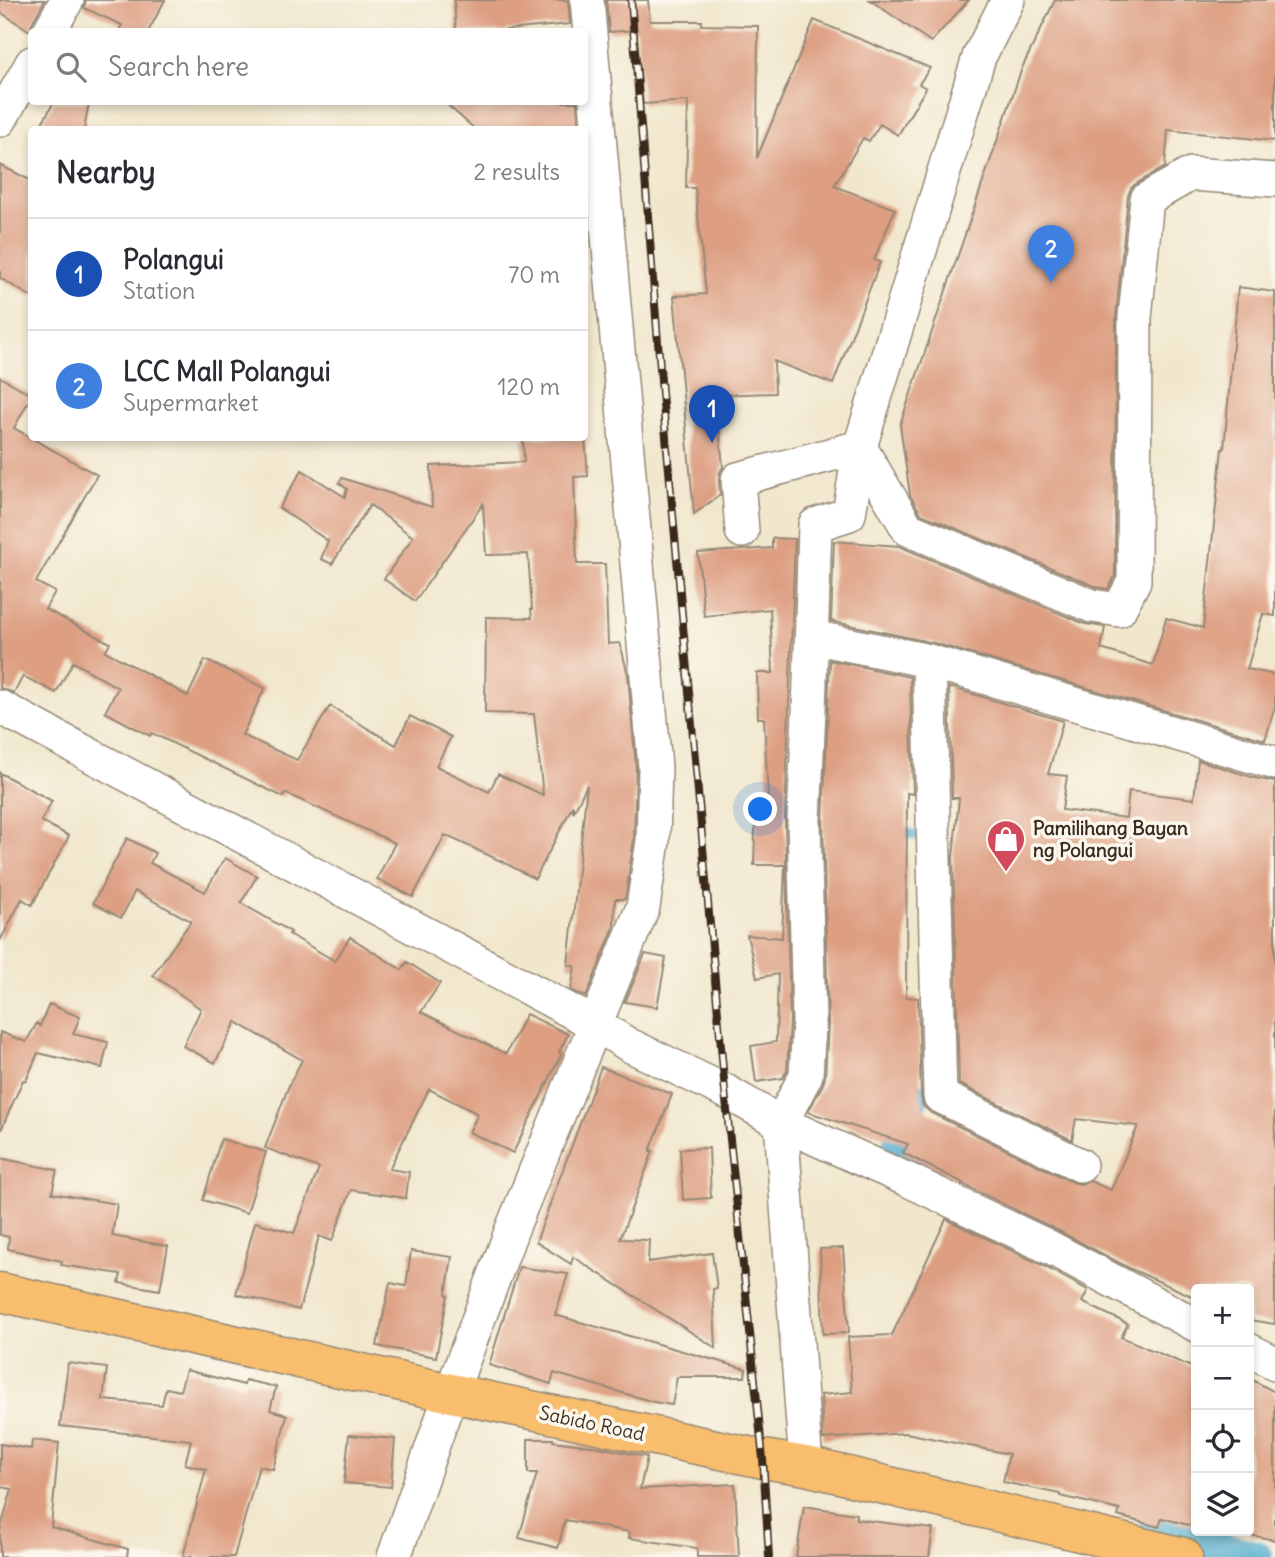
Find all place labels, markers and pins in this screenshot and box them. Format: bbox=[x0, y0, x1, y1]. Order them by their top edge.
pin: 2 bbox=[1028, 225, 1074, 283]
pin: 1 bbox=[689, 385, 735, 443]
place label: Pamilihang Bayan ng Polangui bbox=[1033, 816, 1188, 862]
shop icon: Pamilihang Bayan ng Polangui bbox=[985, 818, 1027, 873]

